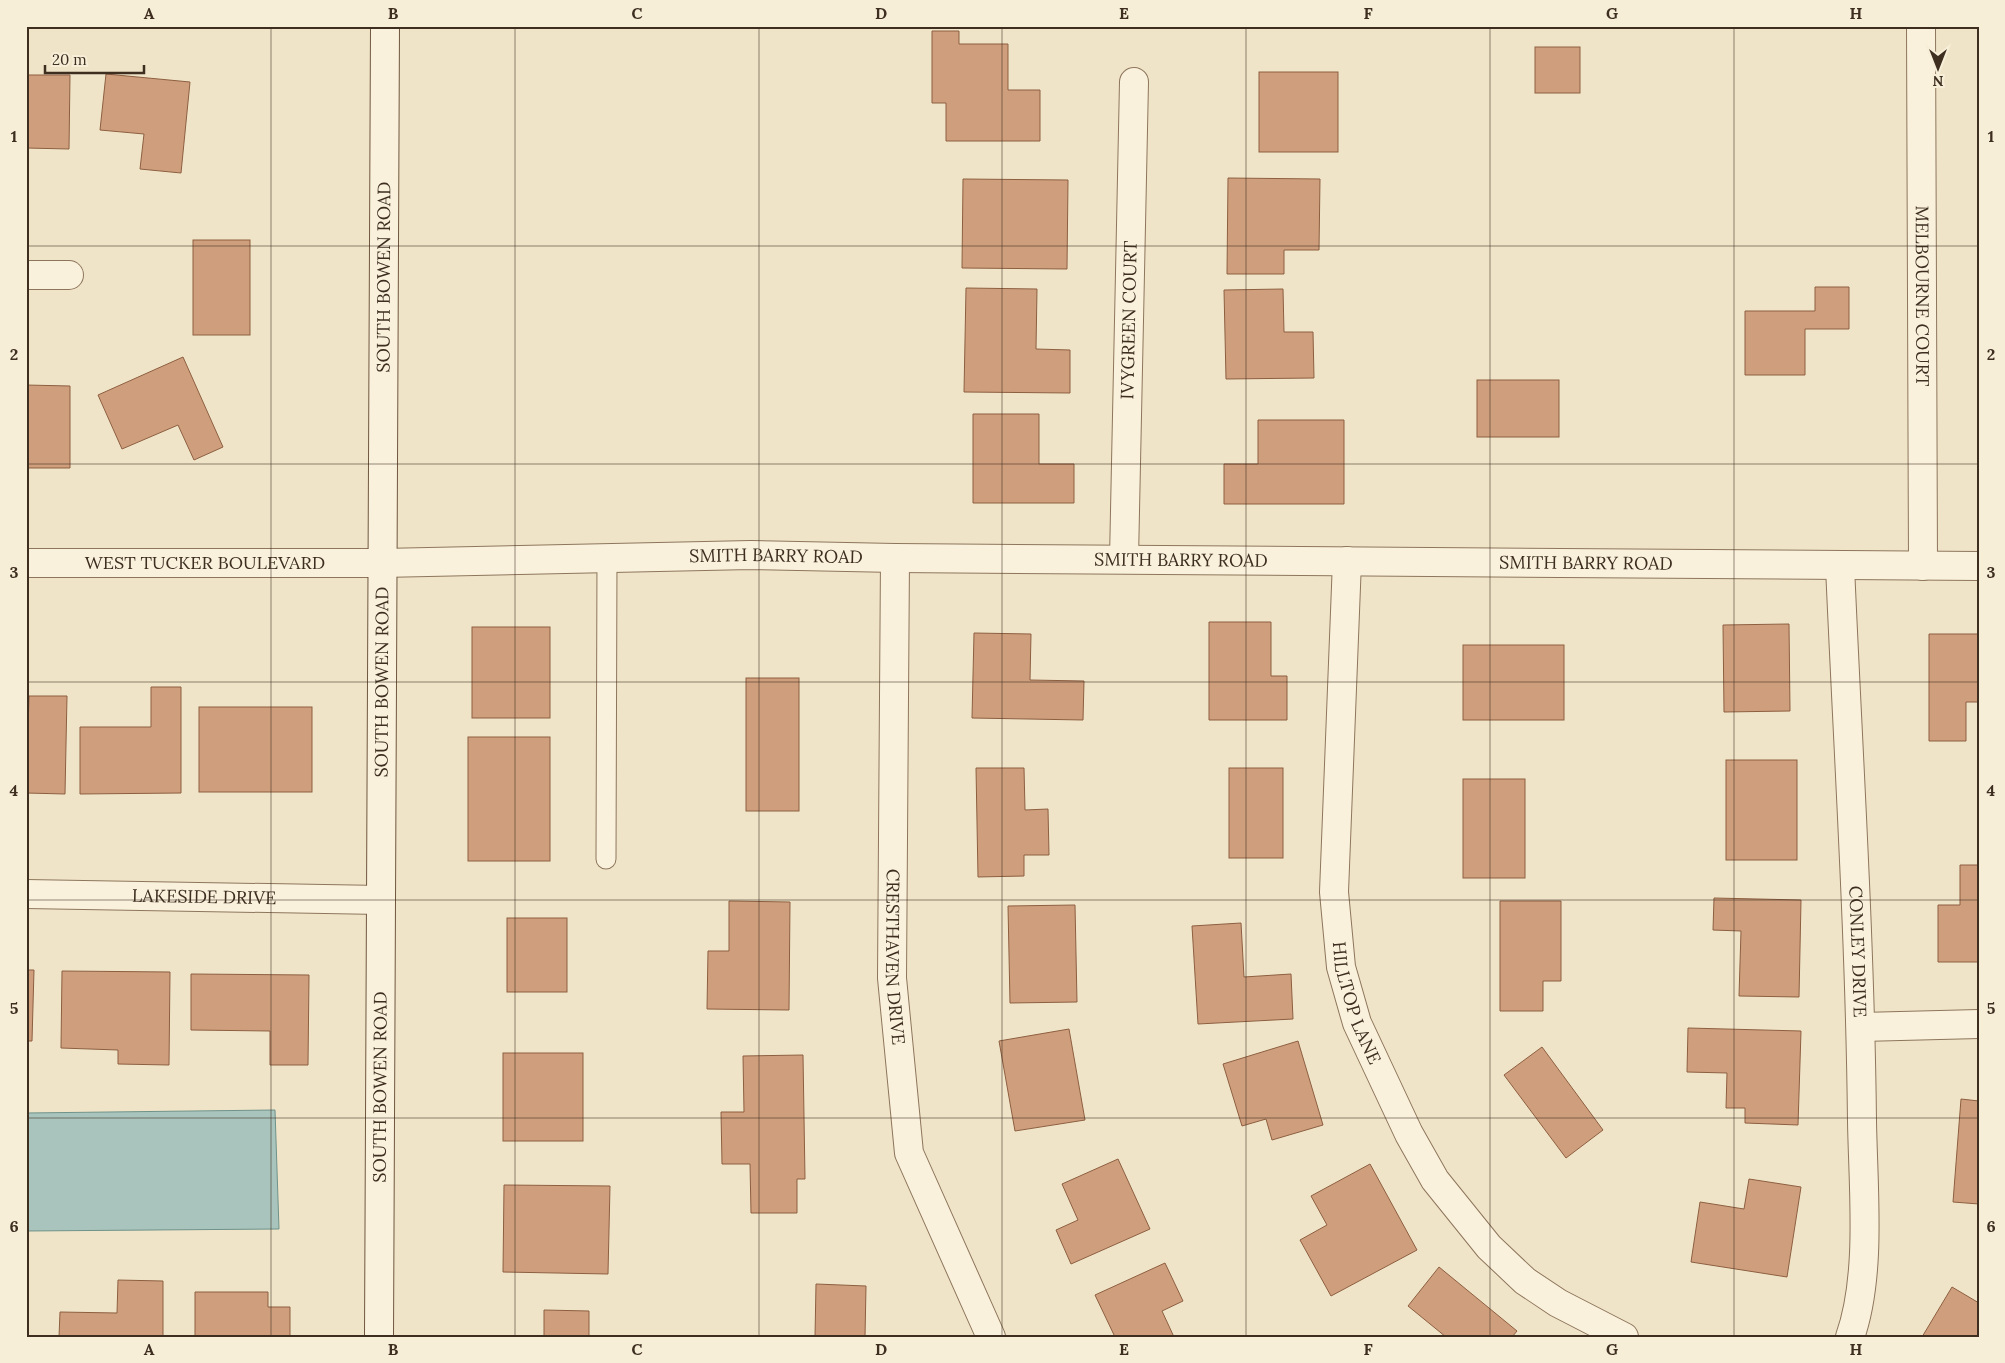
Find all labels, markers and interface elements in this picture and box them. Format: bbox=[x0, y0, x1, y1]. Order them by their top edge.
text: A bbox=[144, 3, 155, 23]
text: B bbox=[388, 3, 399, 23]
text: C bbox=[631, 3, 643, 23]
text: D bbox=[875, 3, 887, 23]
text: E bbox=[1119, 3, 1129, 23]
text: F bbox=[1363, 3, 1373, 23]
text: G bbox=[1606, 3, 1618, 23]
text: H bbox=[1850, 3, 1863, 23]
scale bar bbox=[45, 42, 144, 74]
north arrow bbox=[1912, 42, 1962, 92]
text: 20 m bbox=[52, 50, 87, 69]
text: N bbox=[1932, 72, 1943, 90]
text: 1 bbox=[11, 126, 17, 146]
text: 1 bbox=[1988, 126, 1994, 146]
street label: SOUTH BOWEN ROAD bbox=[371, 181, 395, 373]
street label: MELBOURNE COURT bbox=[1911, 205, 1934, 387]
street label: IVYGREEN COURT bbox=[1115, 240, 1142, 400]
text: 2 bbox=[10, 344, 18, 364]
text: 2 bbox=[1987, 344, 1995, 364]
street label: SMITH BARRY ROAD bbox=[689, 543, 863, 568]
street label: SMITH BARRY ROAD bbox=[1094, 547, 1268, 572]
street label: SMITH BARRY ROAD bbox=[1499, 550, 1673, 575]
street label: WEST TUCKER BOULEVARD bbox=[85, 551, 325, 574]
text: 3 bbox=[10, 562, 19, 582]
text: 3 bbox=[1987, 562, 1996, 582]
street label: SOUTH BOWEN ROAD bbox=[370, 586, 393, 778]
text: 4 bbox=[10, 780, 19, 800]
text: 4 bbox=[1987, 780, 1996, 800]
street label: CRESTHAVEN DRIVE bbox=[881, 869, 910, 1046]
street label: LAKESIDE DRIVE bbox=[132, 884, 276, 909]
street label: CONLEY DRIVE bbox=[1844, 885, 1872, 1018]
street label: HILLTOP LANE bbox=[1328, 940, 1387, 1068]
street label: SOUTH BOWEN ROAD bbox=[368, 991, 392, 1183]
text: 5 bbox=[10, 998, 19, 1018]
text: 5 bbox=[1987, 998, 1996, 1018]
text: 6 bbox=[9, 1216, 19, 1236]
text: 6 bbox=[1986, 1216, 1996, 1236]
text: A bbox=[144, 1339, 155, 1359]
text: B bbox=[388, 1339, 399, 1359]
text: C bbox=[631, 1339, 643, 1359]
text: D bbox=[875, 1339, 887, 1359]
text: E bbox=[1119, 1339, 1129, 1359]
text: F bbox=[1363, 1339, 1373, 1359]
text: G bbox=[1606, 1339, 1618, 1359]
text: H bbox=[1850, 1339, 1863, 1359]

